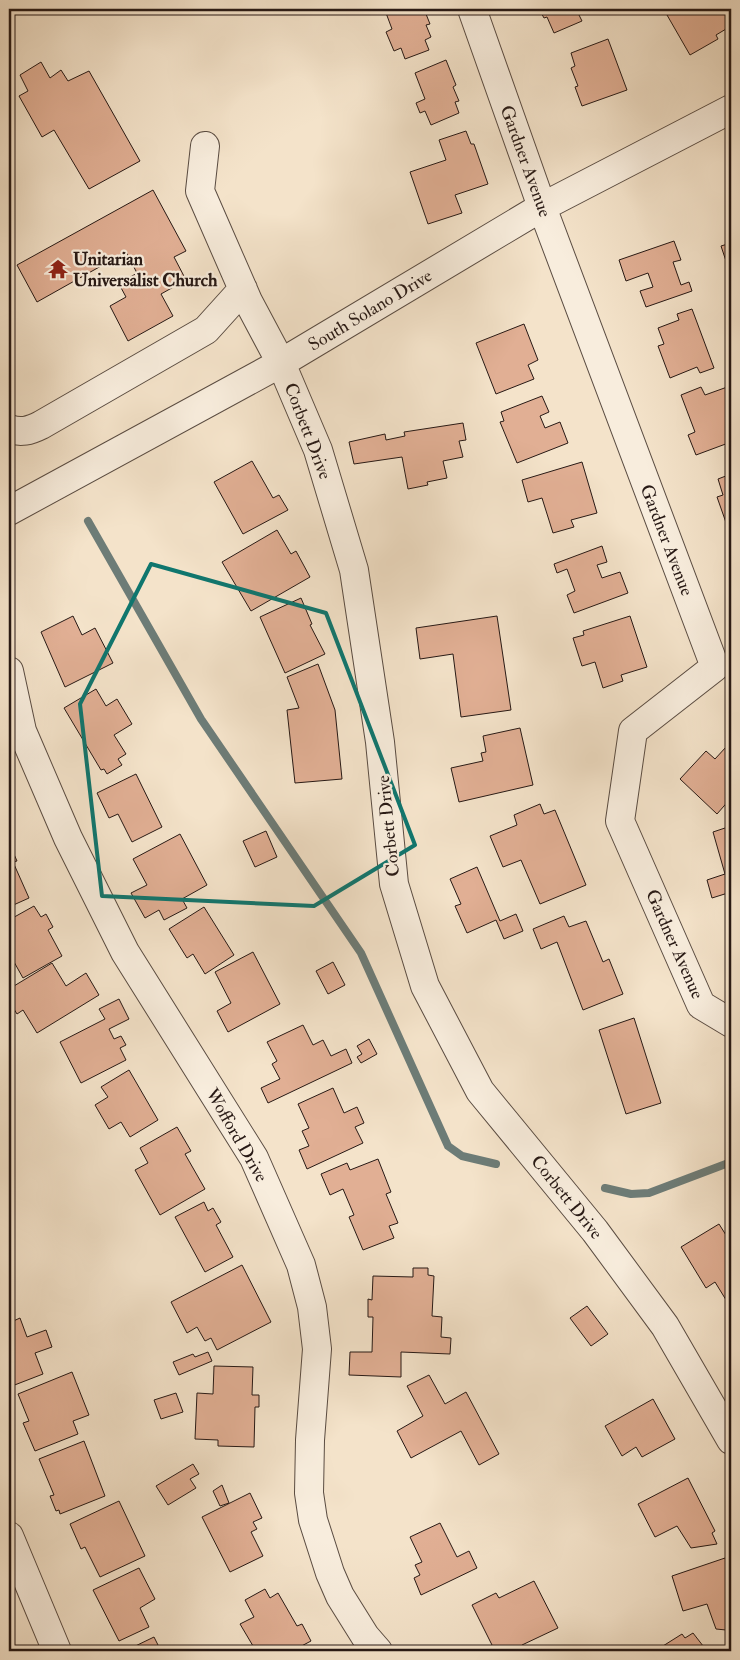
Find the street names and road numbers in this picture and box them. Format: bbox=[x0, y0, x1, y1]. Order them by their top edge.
street label: Gardner Avenue bbox=[495, 102, 557, 221]
street label: South Solano Drive bbox=[304, 264, 437, 356]
street label: Corbett Drive bbox=[279, 380, 337, 483]
street label: Gardner Avenue bbox=[635, 481, 698, 600]
street label: Corbett Drive bbox=[372, 774, 405, 878]
street label: Gardner Avenue bbox=[640, 886, 709, 1003]
street label: Wofford Drive bbox=[200, 1083, 273, 1187]
street label: Corbett Drive bbox=[526, 1151, 608, 1244]

